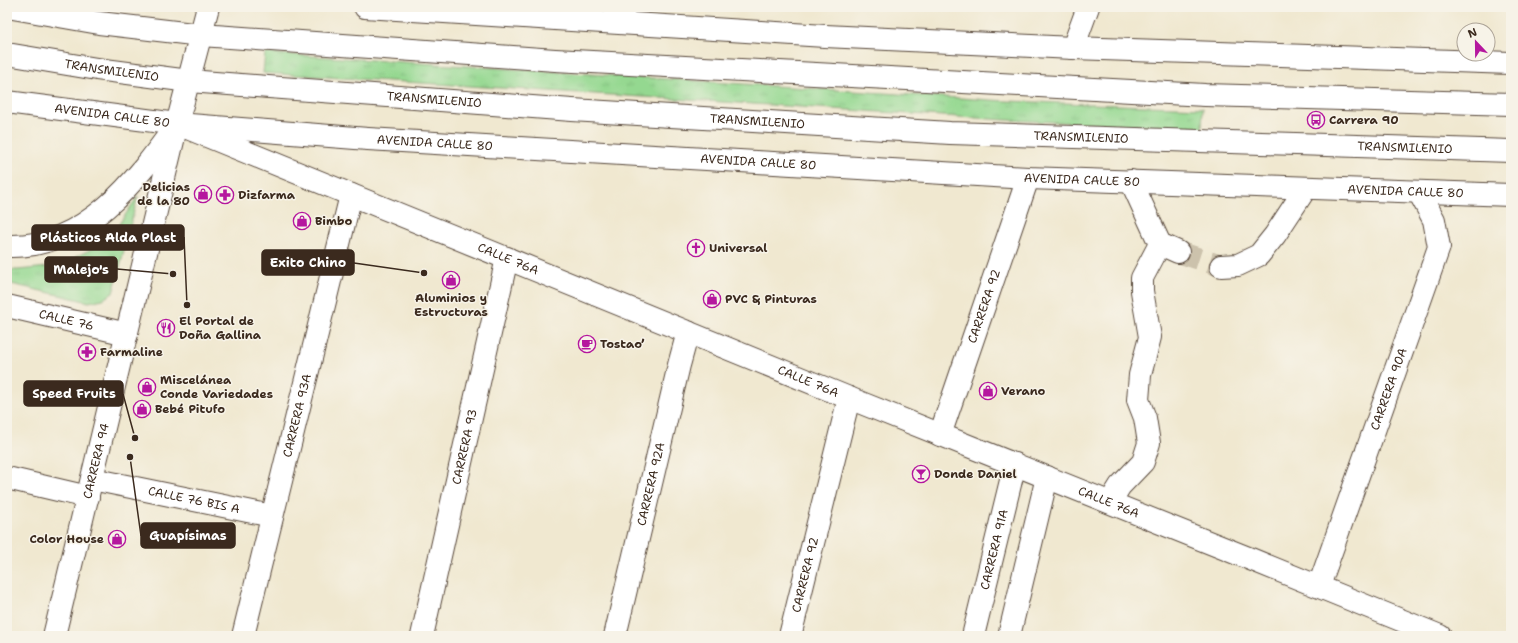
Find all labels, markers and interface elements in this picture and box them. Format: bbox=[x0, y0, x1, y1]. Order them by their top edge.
north arrow bbox=[1456, 22, 1496, 62]
text: N bbox=[1466, 24, 1480, 42]
street label: TRANSMILENIO bbox=[63, 56, 160, 85]
street label: TRANSMILENIO bbox=[386, 88, 482, 111]
street label: AVENIDA CALLE 80 bbox=[53, 100, 171, 131]
street label: TRANSMILENIO bbox=[710, 110, 805, 132]
bus stop icon: Carrera 90 bbox=[1306, 110, 1326, 130]
place label: Carrera 90 bbox=[1329, 112, 1399, 128]
street label: TRANSMILENIO bbox=[1033, 128, 1129, 147]
street label: AVENIDA CALLE 80 bbox=[376, 132, 493, 154]
street label: TRANSMILENIO bbox=[1357, 138, 1453, 157]
street label: AVENIDA CALLE 80 bbox=[700, 151, 817, 173]
street label: AVENIDA CALLE 80 bbox=[1023, 170, 1140, 190]
place label: Delicias de la 80 bbox=[137, 179, 190, 209]
street label: AVENIDA CALLE 80 bbox=[1347, 181, 1464, 201]
shop icon: Delicias de la 80 bbox=[193, 184, 213, 204]
pharmacy icon: Dizfarma bbox=[215, 185, 235, 205]
place label: Dizfarma bbox=[238, 187, 296, 203]
shop icon: Bimbo bbox=[292, 211, 312, 231]
place label: Bimbo bbox=[315, 213, 352, 229]
callout: Plásticos Alda Plast bbox=[32, 225, 184, 250]
text: Plásticos Alda Plast bbox=[40, 229, 176, 246]
church icon: Universal bbox=[686, 238, 706, 258]
street label: CALLE 76A bbox=[475, 239, 541, 279]
place label: Universal bbox=[709, 240, 767, 256]
callout: Exito Chino bbox=[262, 250, 354, 275]
text: Exito Chino bbox=[270, 254, 346, 271]
callout: Malejo's bbox=[45, 257, 117, 282]
text: Malejo's bbox=[53, 261, 109, 278]
street label: CARRERA 92 bbox=[964, 267, 1004, 345]
shop icon: Aluminios y Estructuras bbox=[441, 270, 461, 290]
shop icon: PVC & Pinturas bbox=[702, 289, 722, 309]
place label: Aluminios y Estructuras bbox=[414, 290, 488, 320]
place label: PVC & Pinturas bbox=[725, 291, 817, 307]
street label: CALLE 76 bbox=[37, 306, 96, 334]
place label: El Portal de Doña Gallina bbox=[179, 313, 262, 343]
restaurant icon: El Portal de Doña Gallina bbox=[156, 318, 176, 338]
cafe icon: Tostao’ bbox=[577, 334, 597, 354]
place label: Tostao’ bbox=[600, 336, 645, 352]
pharmacy icon: Farmaline bbox=[77, 342, 97, 362]
place label: Farmaline bbox=[100, 344, 163, 360]
street label: CARRERA 90A bbox=[1367, 345, 1411, 432]
street label: CALLE 76A bbox=[775, 362, 841, 401]
place label: Miscelánea Conde Variedades bbox=[160, 372, 273, 402]
street label: CARRERA 93A bbox=[279, 372, 315, 459]
shop icon: Miscelánea Conde Variedades bbox=[137, 377, 157, 397]
callout: Speed Fruits bbox=[24, 381, 123, 406]
shop icon: Verano bbox=[978, 381, 998, 401]
place label: Verano bbox=[1001, 383, 1046, 399]
text: Speed Fruits bbox=[32, 385, 116, 402]
shop icon: Bebé Pitufo bbox=[132, 399, 152, 419]
place label: Bebé Pitufo bbox=[155, 401, 225, 417]
street label: CARRERA 93 bbox=[448, 407, 481, 486]
street label: CARRERA 94 bbox=[79, 422, 113, 500]
street label: CARRERA 92A bbox=[633, 441, 669, 528]
bar icon: Donde Daniel bbox=[911, 464, 931, 484]
place label: Donde Daniel bbox=[934, 466, 1017, 482]
street label: CALLE 76 BIS A bbox=[147, 483, 241, 517]
street label: CALLE 76A bbox=[1076, 483, 1142, 522]
street label: CARRERA 91A bbox=[977, 507, 1012, 591]
callout: Guapísimas bbox=[141, 523, 235, 548]
text: Guapísimas bbox=[149, 527, 227, 544]
shop icon: Color House bbox=[107, 529, 127, 549]
place label: Color House bbox=[29, 531, 104, 547]
street label: CARRERA 92 bbox=[788, 536, 822, 614]

